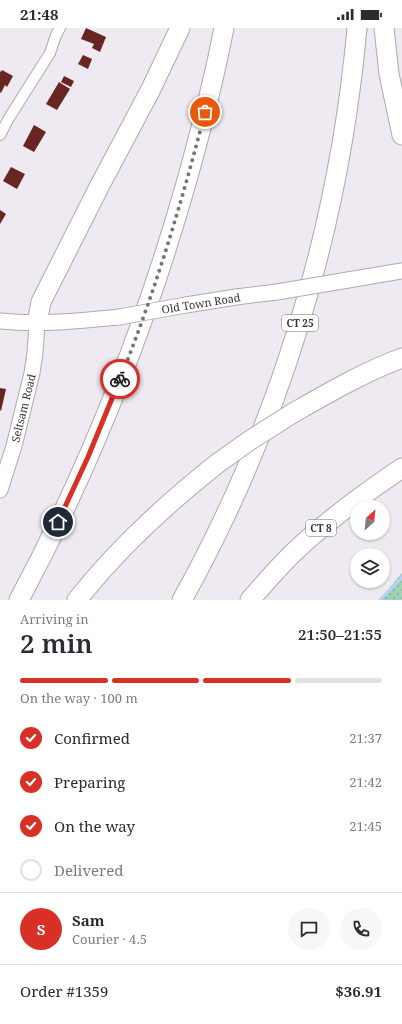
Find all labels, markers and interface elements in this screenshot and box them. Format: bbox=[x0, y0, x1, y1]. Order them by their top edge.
text: 21:48 bbox=[20, 4, 58, 24]
pin bbox=[188, 95, 222, 129]
icon: bag bbox=[194, 101, 216, 123]
street label: Old Town Road bbox=[160, 289, 242, 317]
road number: CT 25 bbox=[282, 315, 318, 331]
courier bbox=[100, 359, 140, 399]
icon: bike bbox=[109, 368, 131, 390]
street label: Seltsam Road bbox=[7, 372, 39, 444]
north arrow bbox=[350, 500, 390, 540]
map controls bbox=[350, 500, 390, 588]
pin bbox=[41, 505, 75, 539]
icon: home bbox=[47, 511, 69, 533]
road number: CT 8 bbox=[306, 520, 336, 536]
button: layers bbox=[350, 548, 390, 588]
text: Arriving in bbox=[20, 610, 89, 628]
text: 21:50–21:55 bbox=[298, 624, 382, 644]
text: 2 min bbox=[20, 625, 93, 661]
text: On the way · 100 m bbox=[20, 689, 138, 707]
icon: check bbox=[20, 727, 42, 749]
text: Confirmed bbox=[54, 728, 130, 748]
text: 21:37 bbox=[349, 729, 382, 747]
icon: check bbox=[20, 771, 42, 793]
text: Preparing bbox=[54, 772, 125, 792]
text: 21:42 bbox=[349, 773, 382, 791]
icon: check bbox=[20, 815, 42, 837]
text: On the way bbox=[54, 816, 135, 836]
text: 21:45 bbox=[349, 817, 382, 835]
text: Delivered bbox=[54, 860, 123, 880]
button: chat bbox=[288, 908, 330, 950]
button: phone bbox=[340, 908, 382, 950]
text: Sam bbox=[72, 910, 104, 930]
text: S bbox=[37, 919, 45, 939]
text: Courier · 4.5 bbox=[72, 930, 147, 948]
text: Order #1359 bbox=[20, 981, 108, 1001]
text: $36.91 bbox=[335, 981, 382, 1001]

